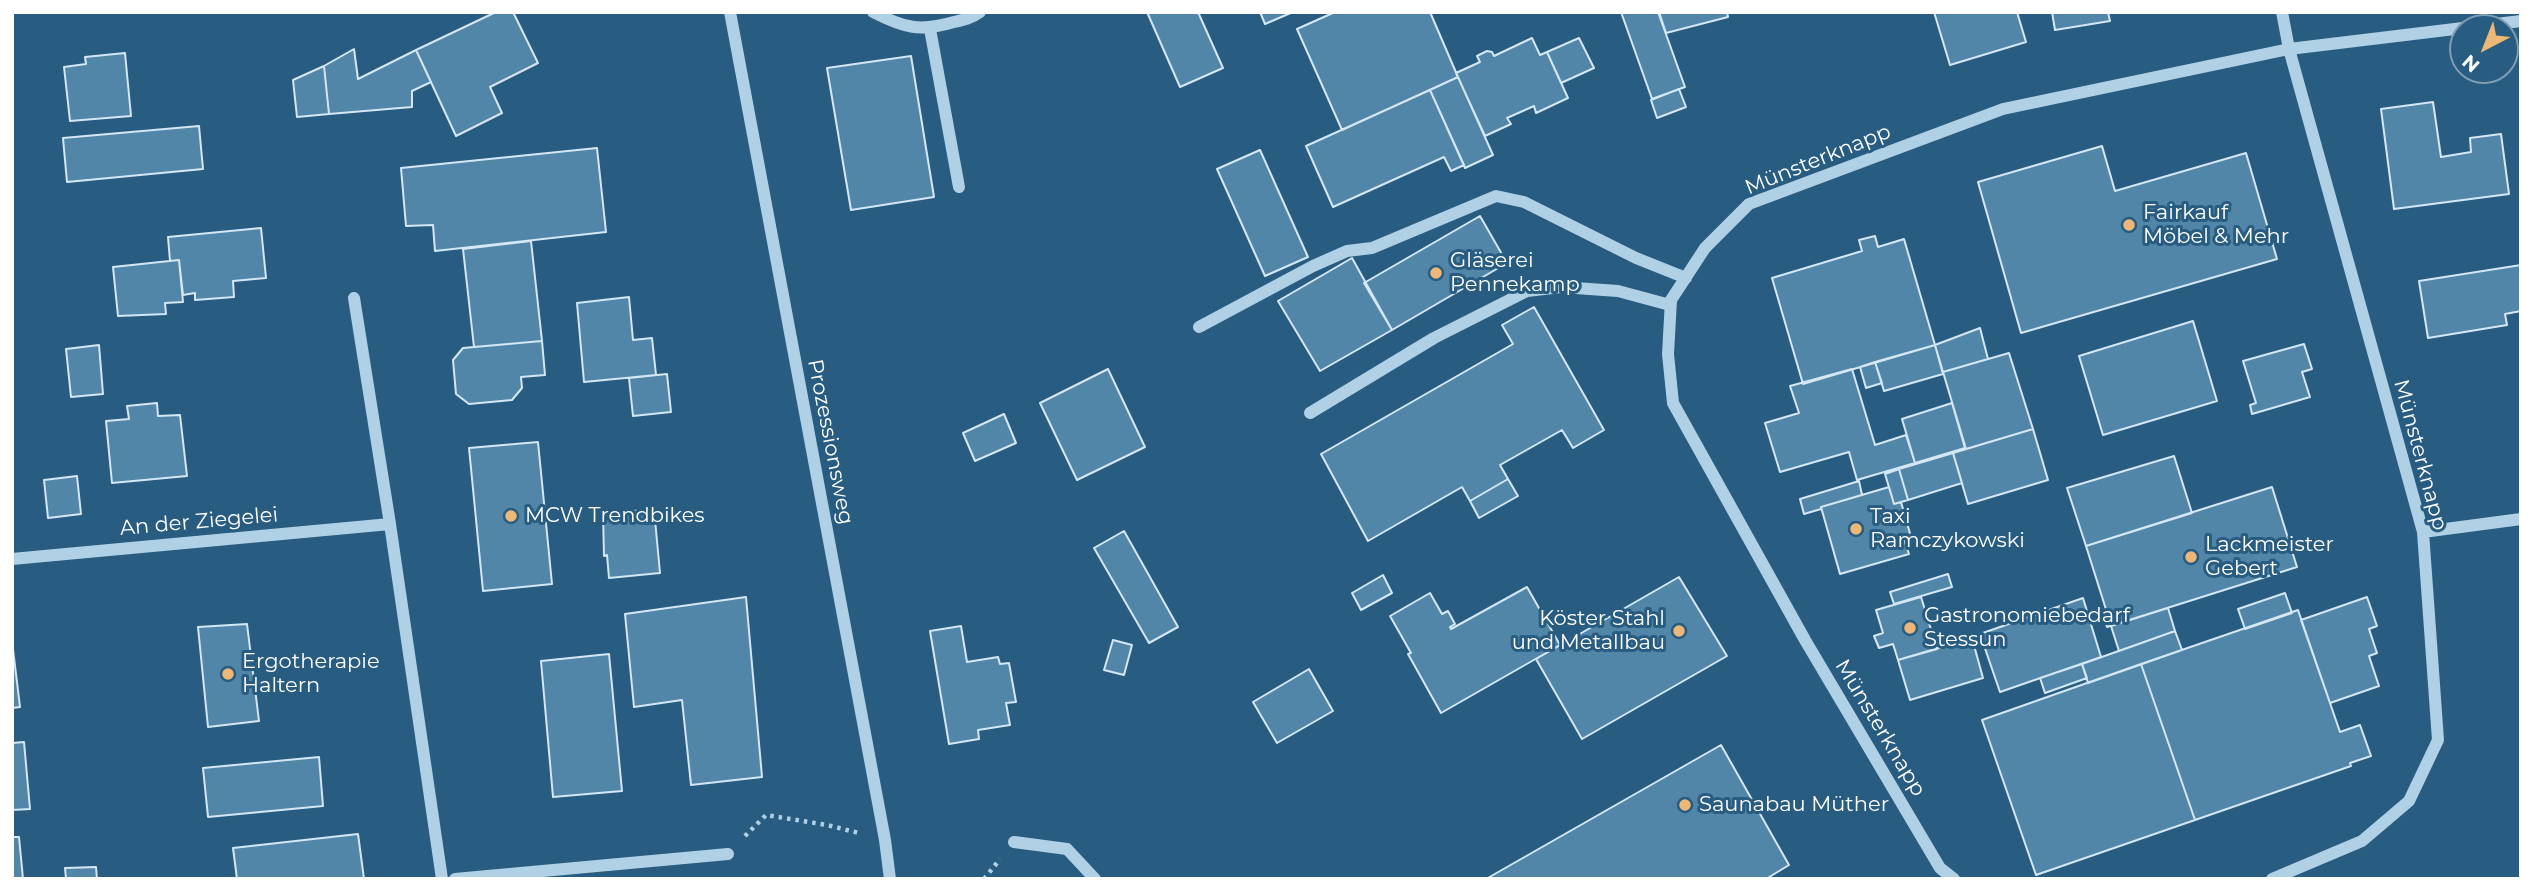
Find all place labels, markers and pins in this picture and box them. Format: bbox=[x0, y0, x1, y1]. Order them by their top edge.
place label: Fairkauf Möbel & Mehr bbox=[2143, 200, 2289, 250]
marker: Fairkauf Möbel & Mehr bbox=[2121, 217, 2137, 233]
place label: Gläserei Pennekamp bbox=[1450, 248, 1580, 298]
marker: Gläserei Pennekamp bbox=[1428, 265, 1444, 281]
place label: MCW Trendbikes bbox=[525, 503, 705, 529]
place label: Taxi Ramczykowski bbox=[1870, 504, 2025, 554]
marker: MCW Trendbikes bbox=[503, 508, 519, 524]
marker: Taxi Ramczykowski bbox=[1848, 521, 1864, 537]
place label: Lackmeister Gebert bbox=[2205, 532, 2334, 582]
marker: Lackmeister Gebert bbox=[2183, 549, 2199, 565]
place label: Gastronomiebedarf Stessun bbox=[1924, 603, 2130, 653]
place label: Köster Stahl und Metallbau bbox=[1512, 606, 1665, 656]
marker: Gastronomiebedarf Stessun bbox=[1902, 620, 1918, 636]
marker: Köster Stahl und Metallbau bbox=[1671, 623, 1687, 639]
place label: Ergotherapie Haltern bbox=[242, 649, 380, 699]
marker: Ergotherapie Haltern bbox=[220, 666, 236, 682]
place label: Saunabau Müther bbox=[1699, 792, 1889, 818]
marker: Saunabau Müther bbox=[1677, 797, 1693, 813]

